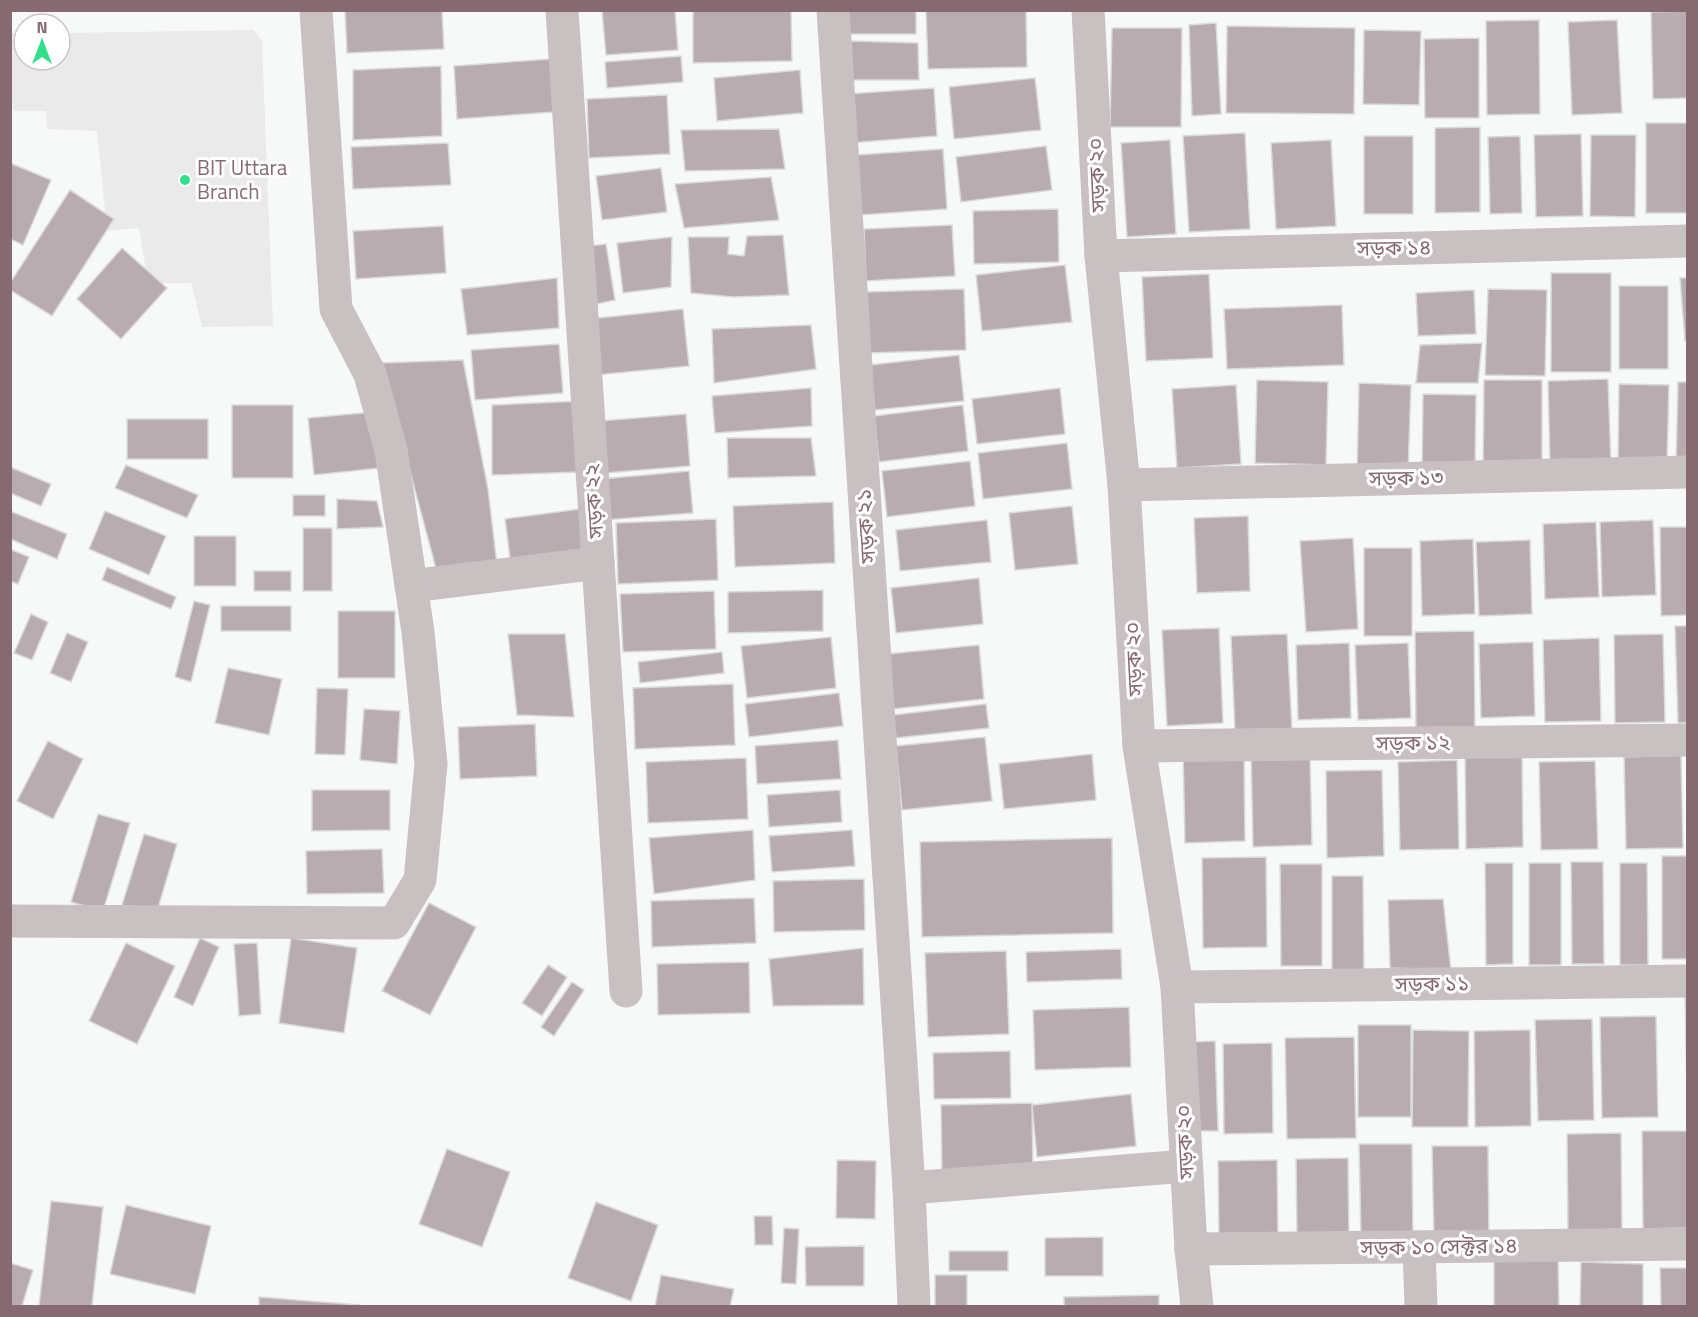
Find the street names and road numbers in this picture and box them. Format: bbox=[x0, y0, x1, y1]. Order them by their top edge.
street label: সড়ক ২০ bbox=[1078, 137, 1114, 214]
street label: সড়ক ১৪ bbox=[1355, 230, 1431, 264]
street label: সড়ক ১৩ bbox=[1367, 460, 1443, 494]
street label: সড়ক ২২ bbox=[574, 462, 612, 540]
street label: সড়ক ২১ bbox=[846, 488, 884, 565]
street label: সড়ক ২০ bbox=[1115, 621, 1151, 698]
street label: সড়ক ১২ bbox=[1374, 725, 1451, 759]
street label: সড়ক ১১ bbox=[1393, 966, 1469, 1000]
street label: সড়ক ২০ bbox=[1166, 1104, 1202, 1181]
street label: সড়ক ১০ সেক্টর ১৪ bbox=[1359, 1229, 1518, 1263]

